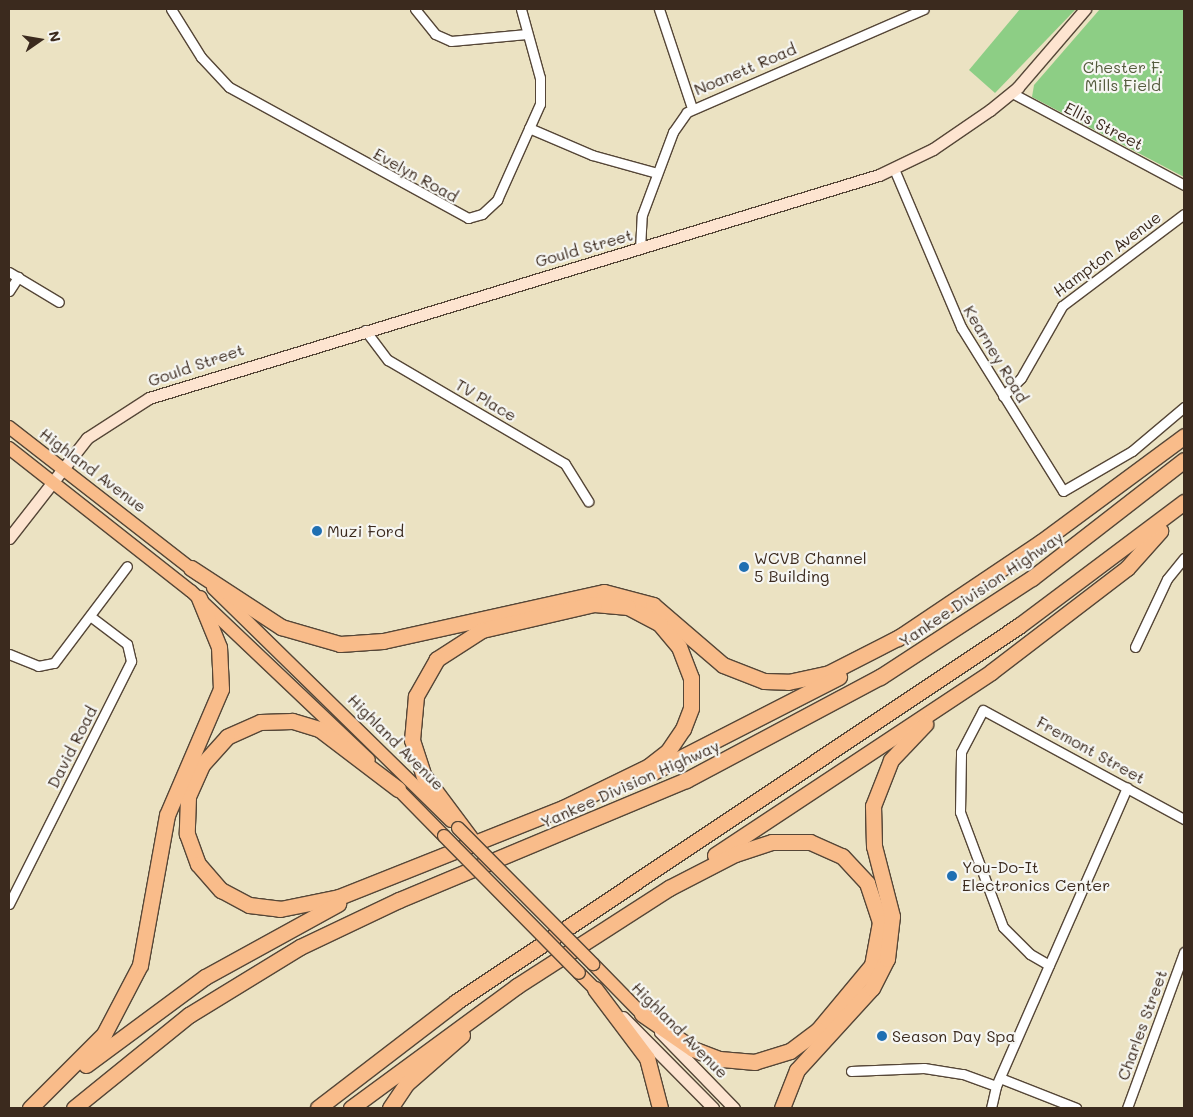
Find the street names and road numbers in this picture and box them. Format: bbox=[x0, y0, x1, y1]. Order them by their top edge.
street label: Noanett Road bbox=[691, 39, 799, 99]
street label: Ellis Street bbox=[1061, 98, 1147, 154]
street label: Evelyn Road bbox=[370, 144, 462, 206]
street label: Hampton Avenue bbox=[1049, 207, 1165, 301]
street label: Gould Street bbox=[533, 225, 635, 271]
street label: Kearney Road bbox=[960, 302, 1032, 406]
street label: Gould Street bbox=[145, 340, 247, 390]
street label: TV Place bbox=[452, 375, 520, 425]
street label: Highland Avenue bbox=[36, 424, 150, 516]
street label: Yankee Division Highway bbox=[895, 527, 1067, 651]
street label: Highland Avenue bbox=[344, 690, 448, 794]
street label: David Road bbox=[43, 703, 101, 791]
street label: Fremont Street bbox=[1033, 712, 1149, 788]
street label: Yankee Division Highway bbox=[538, 736, 722, 832]
street label: Charles Street bbox=[1113, 967, 1171, 1083]
street label: Highland Avenue bbox=[628, 978, 732, 1082]

